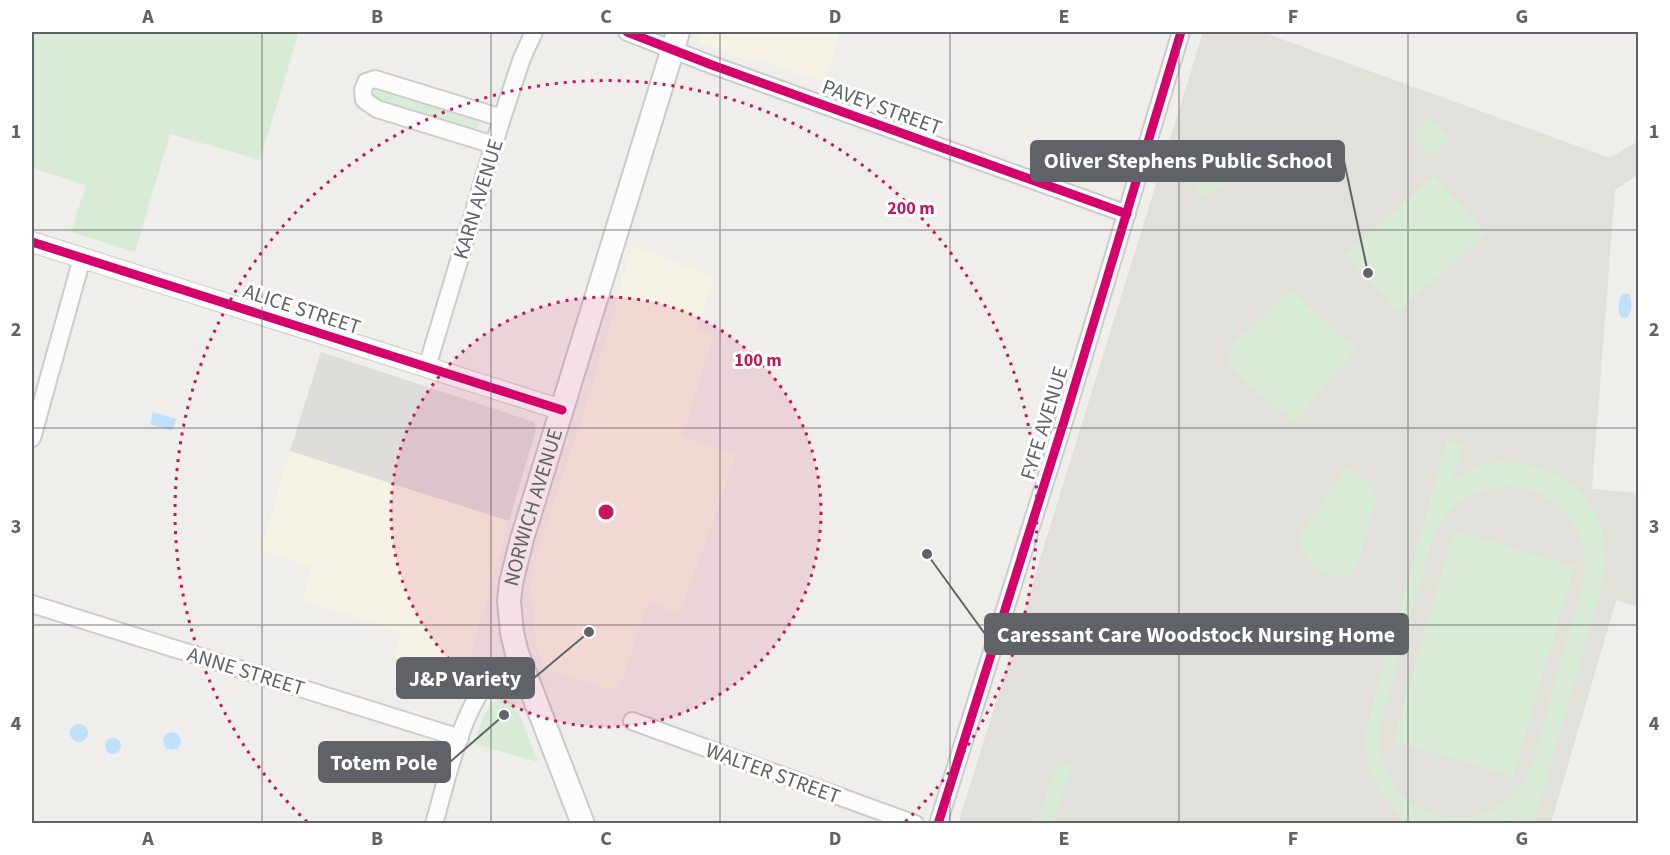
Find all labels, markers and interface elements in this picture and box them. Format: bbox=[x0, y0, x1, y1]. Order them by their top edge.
text: A bbox=[141, 3, 154, 31]
text: B bbox=[371, 3, 383, 31]
text: C bbox=[600, 3, 612, 31]
text: D bbox=[829, 3, 841, 31]
text: E bbox=[1059, 3, 1069, 31]
text: F bbox=[1288, 3, 1298, 31]
text: G bbox=[1516, 3, 1528, 31]
street label: PAVEY STREET bbox=[818, 71, 946, 143]
text: 1 bbox=[11, 118, 21, 146]
text: 1 bbox=[1649, 118, 1659, 146]
street label: KARN AVENUE bbox=[445, 135, 511, 263]
callout: Oliver Stephens Public School bbox=[1031, 141, 1344, 181]
text: Oliver Stephens Public School bbox=[1044, 145, 1333, 177]
text: 200 m bbox=[887, 196, 935, 221]
street label: ALICE STREET bbox=[239, 276, 365, 342]
text: 2 bbox=[11, 316, 21, 344]
text: 2 bbox=[1649, 316, 1659, 344]
text: 100 m bbox=[734, 348, 782, 373]
street label: FYFE AVENUE bbox=[1013, 363, 1075, 483]
street label: NORWICH AVENUE bbox=[496, 425, 570, 589]
centre of rings bbox=[596, 502, 616, 522]
text: 3 bbox=[11, 513, 21, 541]
text: 3 bbox=[1649, 513, 1659, 541]
callout: Caressant Care Woodstock Nursing Home bbox=[985, 614, 1408, 654]
text: Caressant Care Woodstock Nursing Home bbox=[997, 619, 1395, 651]
street label: ANNE STREET bbox=[184, 639, 308, 703]
callout: J&P Variety bbox=[397, 658, 534, 698]
text: J&P Variety bbox=[409, 663, 522, 695]
text: 4 bbox=[11, 710, 22, 738]
text: 4 bbox=[1649, 710, 1660, 738]
street label: WALTER STREET bbox=[701, 735, 845, 811]
callout: Totem Pole bbox=[319, 742, 450, 782]
text: Totem Pole bbox=[330, 747, 438, 779]
text: A bbox=[141, 825, 154, 853]
text: B bbox=[371, 825, 383, 853]
text: C bbox=[600, 825, 612, 853]
text: D bbox=[829, 825, 841, 853]
text: E bbox=[1059, 825, 1069, 853]
text: F bbox=[1288, 825, 1298, 853]
text: G bbox=[1516, 825, 1528, 853]

